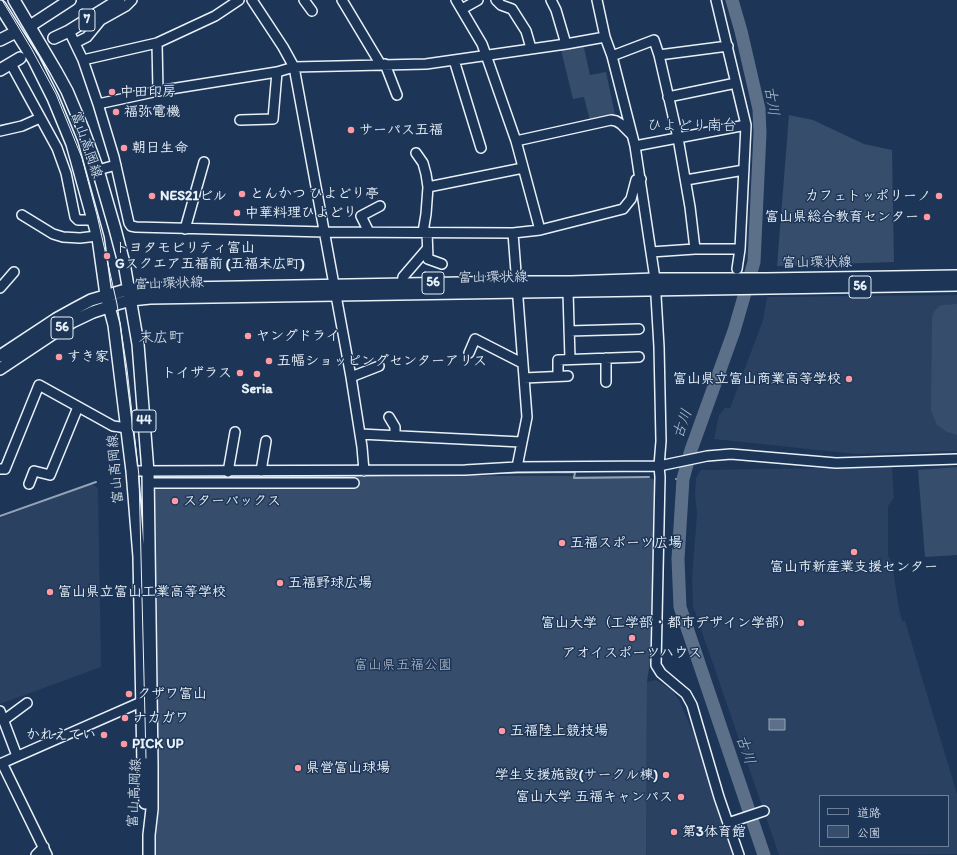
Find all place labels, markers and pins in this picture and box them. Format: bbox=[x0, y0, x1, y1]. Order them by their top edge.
place label: 中田印房 bbox=[120, 84, 176, 100]
marker: 中田印房 bbox=[107, 87, 117, 97]
place label: 福弥電機 bbox=[124, 104, 180, 120]
marker: 福弥電機 bbox=[111, 107, 121, 117]
place label: サーパス五福 bbox=[359, 122, 443, 138]
marker: サーパス五福 bbox=[346, 125, 356, 135]
place label: 朝日生命 bbox=[132, 140, 188, 156]
marker: 朝日生命 bbox=[119, 143, 129, 153]
place label: とんかつ ひよどり亭 bbox=[250, 186, 379, 202]
place label: NES21ビル bbox=[160, 188, 227, 204]
place label: カフェトッポリーノ bbox=[805, 188, 931, 204]
marker: とんかつ ひよどり亭 bbox=[237, 189, 247, 199]
marker: NES21ビル bbox=[147, 191, 157, 201]
marker: カフェトッポリーノ bbox=[934, 191, 944, 201]
place label: 中華料理ひよどり bbox=[245, 205, 357, 221]
marker: 中華料理ひよどり bbox=[232, 208, 242, 218]
place label: 富山県総合教育センター bbox=[765, 209, 919, 225]
marker: 富山県総合教育センター bbox=[922, 212, 932, 222]
place label: トヨタモビリティ富山 Gスクエア五福前 (五福末広町) bbox=[115, 240, 305, 272]
marker: トヨタモビリティ富山 Gスクエア五福前 (五福末広町) bbox=[102, 251, 112, 261]
place label: ヤングドライ bbox=[256, 328, 340, 344]
marker: ヤングドライ bbox=[243, 331, 253, 341]
place label: すき家 bbox=[67, 349, 109, 365]
marker: すき家 bbox=[54, 352, 64, 362]
place label: 五幅ショッピングセンターアリス bbox=[277, 353, 487, 369]
marker: 五幅ショッピングセンターアリス bbox=[264, 356, 274, 366]
place label: トイザラス bbox=[162, 365, 232, 381]
marker: トイザラス bbox=[235, 368, 245, 378]
marker: Seria bbox=[252, 369, 262, 379]
place label: 富山県立富山商業高等学校 bbox=[673, 371, 841, 387]
marker: 富山県立富山商業高等学校 bbox=[844, 374, 854, 384]
place label: Seria bbox=[242, 381, 272, 397]
place label: スターバックス bbox=[183, 493, 281, 509]
marker: スターバックス bbox=[170, 496, 180, 506]
place label: 五福スポーツ広場 bbox=[570, 535, 682, 551]
marker: 五福スポーツ広場 bbox=[557, 538, 567, 548]
marker: 富山市新産業支援センター bbox=[849, 547, 859, 557]
place label: 富山市新産業支援センター bbox=[770, 559, 938, 575]
place label: 五福野球広場 bbox=[288, 575, 372, 591]
marker: 五福野球広場 bbox=[275, 578, 285, 588]
place label: 富山県立富山工業高等学校 bbox=[58, 584, 226, 600]
marker: 富山県立富山工業高等学校 bbox=[45, 587, 55, 597]
place label: 富山大学（工学部・都市デザイン学部） bbox=[541, 615, 793, 631]
marker: 富山大学（工学部・都市デザイン学部） bbox=[796, 618, 806, 628]
marker: アオイスポーツハウス bbox=[627, 633, 637, 643]
place label: アオイスポーツハウス bbox=[562, 645, 702, 661]
place label: クザワ富山 bbox=[137, 686, 207, 702]
marker: クザワ富山 bbox=[124, 689, 134, 699]
place label: ナカガワ bbox=[133, 710, 189, 726]
marker: ナカガワ bbox=[120, 713, 130, 723]
place label: 五福陸上競技場 bbox=[510, 723, 608, 739]
marker: 五福陸上競技場 bbox=[497, 726, 507, 736]
place label: かれえてい bbox=[26, 727, 96, 743]
marker: かれえてい bbox=[99, 730, 109, 740]
place label: PICK UP bbox=[132, 736, 184, 752]
marker: PICK UP bbox=[119, 739, 129, 749]
place label: 県営富山球場 bbox=[306, 760, 390, 776]
marker: 県営富山球場 bbox=[293, 763, 303, 773]
place label: 学生支援施設(サークル棟) bbox=[495, 767, 658, 783]
marker: 学生支援施設(サークル棟) bbox=[661, 770, 671, 780]
place label: 富山大学 五福キャンパス bbox=[516, 789, 673, 805]
marker: 富山大学 五福キャンパス bbox=[676, 792, 686, 802]
place label: 第3体育館 bbox=[682, 824, 746, 840]
marker: 第3体育館 bbox=[669, 827, 679, 837]

